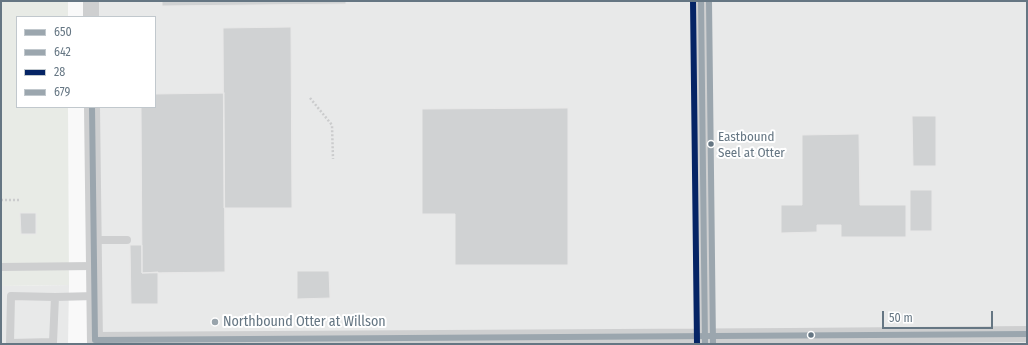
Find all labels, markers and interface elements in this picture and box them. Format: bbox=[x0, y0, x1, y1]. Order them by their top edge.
legend bbox=[16, 16, 156, 108]
text: 650 bbox=[54, 25, 72, 39]
text: 642 bbox=[54, 45, 71, 59]
text: 28 bbox=[54, 65, 65, 79]
text: 679 bbox=[54, 85, 70, 99]
place label: Eastbound Seel at Otter bbox=[718, 129, 785, 160]
marker: Eastbound Seel at Otter bbox=[706, 139, 716, 149]
scale bar bbox=[884, 303, 995, 329]
text: 50 m bbox=[889, 311, 913, 325]
place label: Northbound Otter at Willson bbox=[223, 314, 386, 330]
marker: Northbound Otter at Willson bbox=[210, 317, 220, 327]
unlabelled marker bbox=[806, 330, 816, 340]

